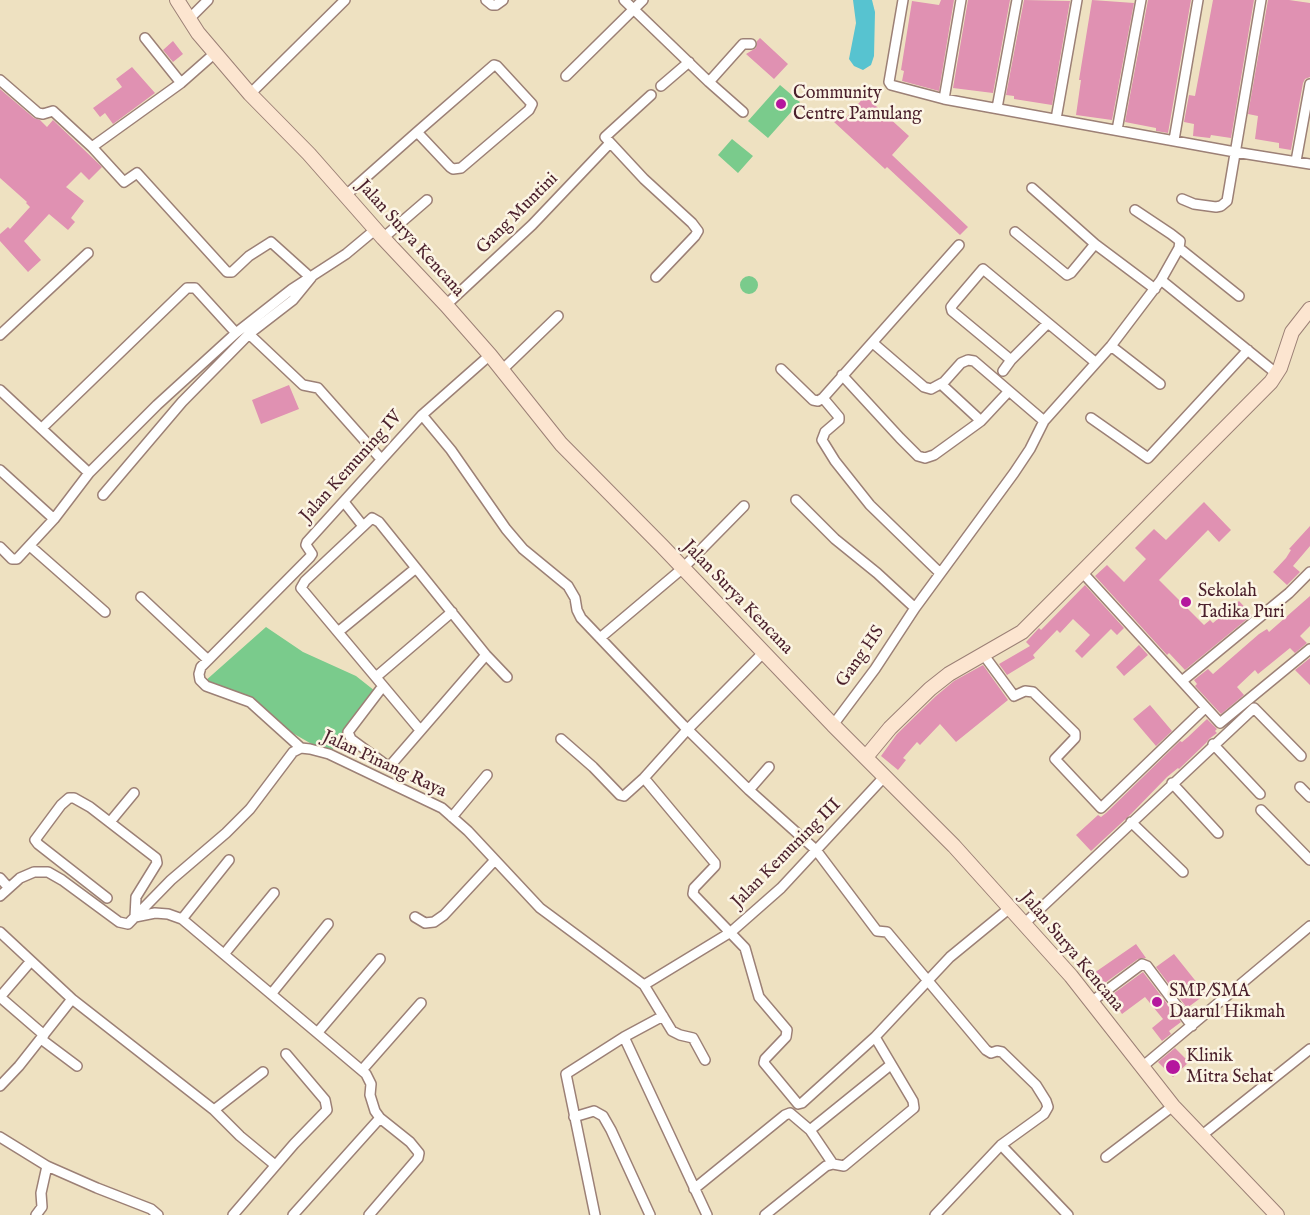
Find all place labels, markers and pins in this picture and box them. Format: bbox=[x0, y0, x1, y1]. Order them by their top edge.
place label: Community Centre Pamulang bbox=[793, 83, 922, 125]
marker: Community Centre Pamulang bbox=[774, 97, 788, 111]
place label: Sekolah Tadika Puri bbox=[1198, 581, 1284, 624]
marker: Sekolah Tadika Puri bbox=[1179, 595, 1193, 609]
place label: SMP/SMA Daarul Hikmah bbox=[1169, 981, 1285, 1024]
marker: SMP/SMA Daarul Hikmah bbox=[1150, 995, 1164, 1009]
place label: Klinik Mitra Sehat bbox=[1186, 1046, 1273, 1088]
marker: Klinik Mitra Sehat bbox=[1164, 1058, 1182, 1076]

